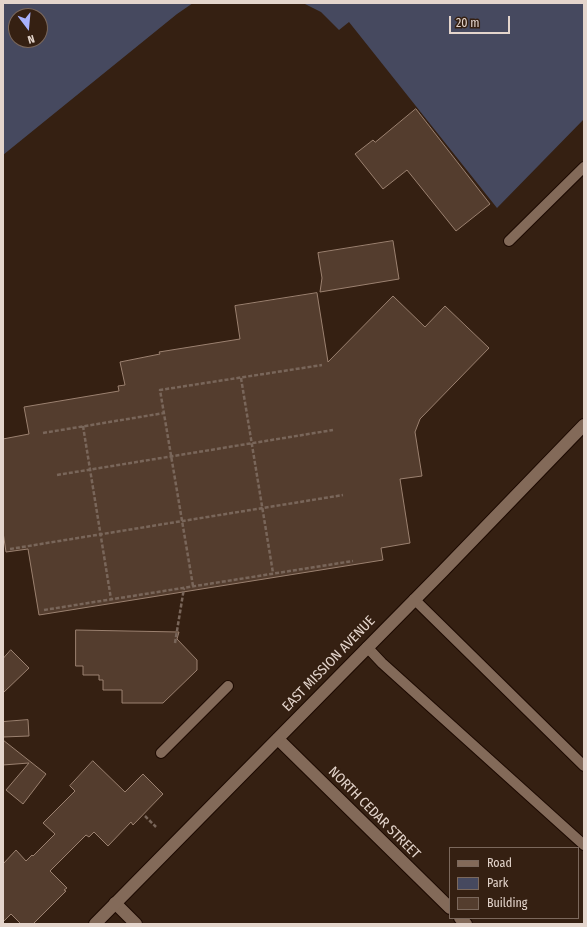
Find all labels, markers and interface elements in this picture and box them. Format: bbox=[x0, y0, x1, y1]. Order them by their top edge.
north arrow bbox=[8, 8, 48, 48]
scale bar bbox=[451, 8, 512, 34]
text: 20 m bbox=[456, 16, 480, 30]
text: N bbox=[26, 32, 36, 46]
street label: EAST MISSION AVENUE bbox=[279, 613, 379, 715]
street label: NORTH CEDAR STREET bbox=[324, 763, 424, 863]
legend bbox=[449, 847, 579, 919]
text: Road bbox=[487, 856, 512, 870]
text: Park bbox=[487, 876, 508, 890]
text: Building bbox=[487, 896, 527, 910]

